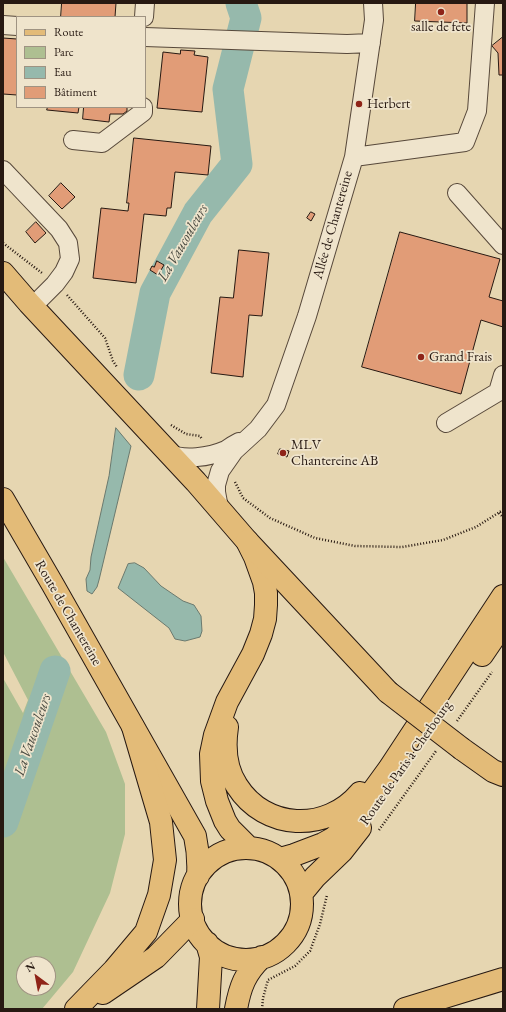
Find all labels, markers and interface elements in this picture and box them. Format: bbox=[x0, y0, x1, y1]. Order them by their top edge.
marker: salle de fete bbox=[436, 7, 446, 17]
legend bbox=[16, 16, 146, 108]
place label: salle de fete bbox=[411, 19, 471, 35]
text: Route bbox=[54, 24, 83, 40]
text: Parc bbox=[54, 44, 74, 60]
text: Eau bbox=[54, 64, 72, 80]
text: Bâtiment bbox=[54, 84, 97, 100]
place label: Herbert bbox=[367, 96, 410, 112]
marker: Herbert bbox=[354, 99, 364, 109]
street label: Allée de Chantereine bbox=[310, 169, 356, 281]
water label: La Vaucouleurs bbox=[154, 201, 212, 285]
place label: Grand Frais bbox=[429, 349, 492, 365]
marker: Grand Frais bbox=[416, 352, 426, 362]
place label: MLV Chantereine AB bbox=[291, 437, 378, 470]
marker: MLV Chantereine AB bbox=[278, 448, 288, 458]
street label: Route de Chantereine bbox=[31, 557, 105, 669]
water label: La Vaucouleurs bbox=[11, 692, 55, 778]
street label: Route de Paris à Cherbourg bbox=[357, 697, 455, 829]
north arrow bbox=[16, 956, 56, 996]
text: N bbox=[23, 958, 38, 975]

